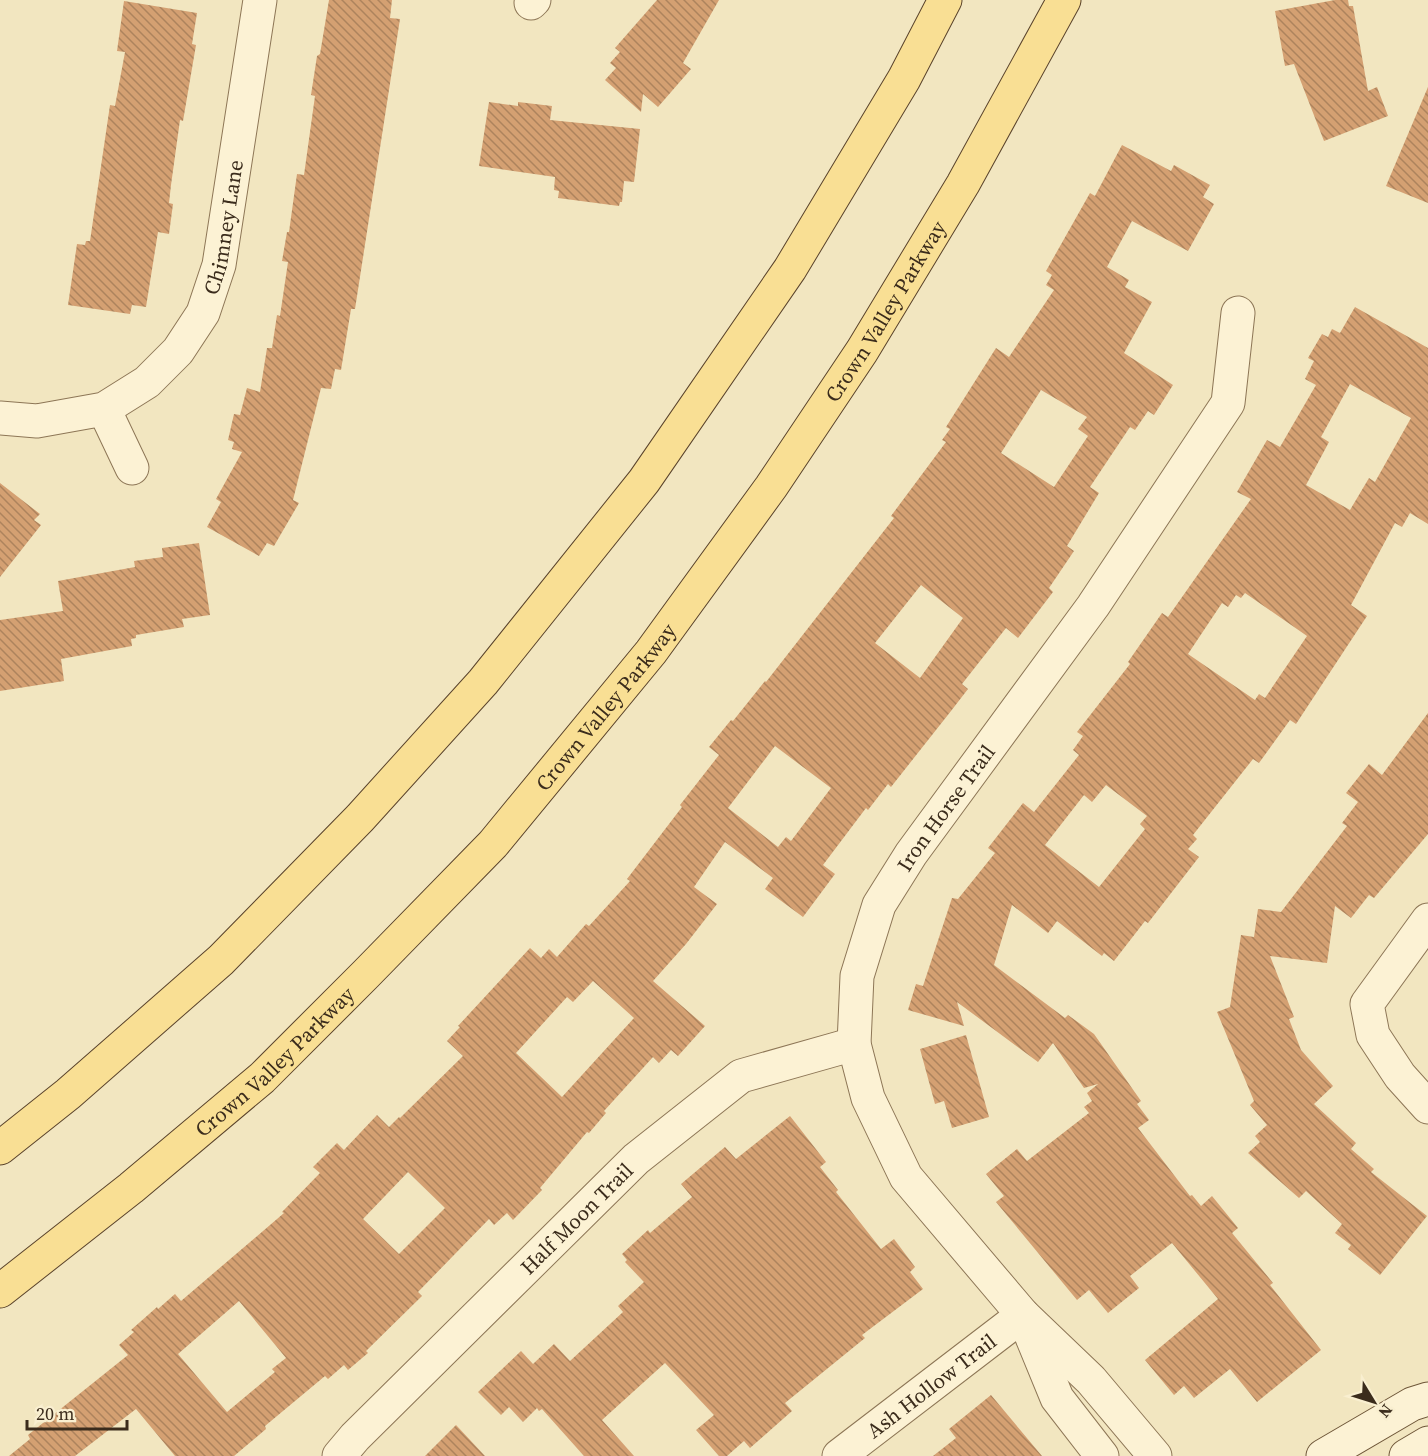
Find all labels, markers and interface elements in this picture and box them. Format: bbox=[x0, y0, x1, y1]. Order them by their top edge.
street label: Chimney Lane bbox=[196, 158, 250, 298]
street label: Crown Valley Parkway bbox=[818, 215, 952, 407]
street label: Crown Valley Parkway bbox=[528, 617, 682, 797]
street label: Iron Horse Trail bbox=[889, 738, 1001, 877]
street label: Crown Valley Parkway bbox=[188, 980, 360, 1143]
street label: Half Moon Trail bbox=[513, 1156, 639, 1281]
street label: Ash Hollow Trail bbox=[860, 1326, 1002, 1445]
north arrow bbox=[1344, 1372, 1404, 1432]
scale bar bbox=[27, 1393, 128, 1431]
text: N bbox=[1373, 1400, 1398, 1423]
text: 20 m bbox=[36, 1401, 74, 1426]

